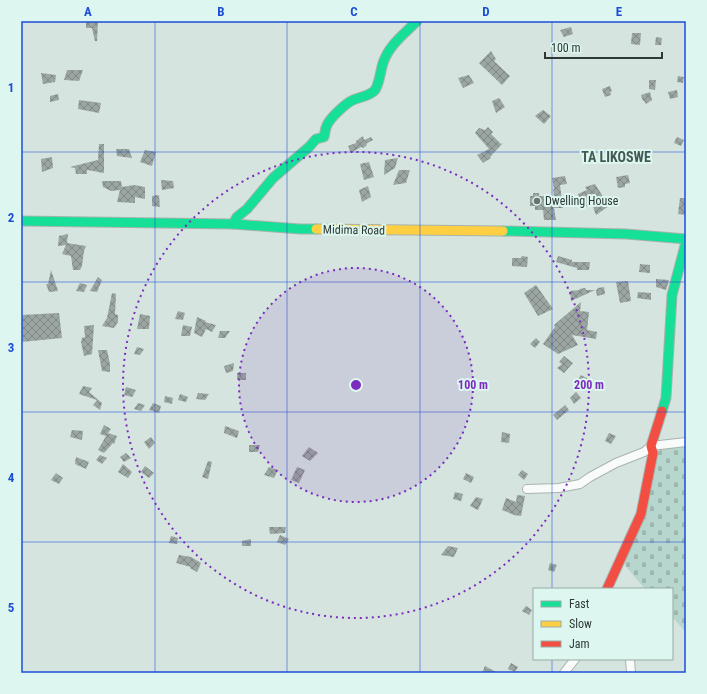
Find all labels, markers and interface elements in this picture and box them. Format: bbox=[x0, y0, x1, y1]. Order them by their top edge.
text: A bbox=[84, 4, 92, 19]
text: B bbox=[217, 4, 225, 19]
text: C bbox=[350, 4, 358, 19]
text: D bbox=[482, 4, 490, 19]
text: E bbox=[616, 4, 623, 19]
scale bar bbox=[545, 34, 662, 60]
text: 100 m bbox=[551, 41, 581, 55]
text: 1 bbox=[8, 80, 14, 95]
district label: TA LIKOSWE bbox=[581, 149, 651, 165]
place label: Dwelling House bbox=[545, 194, 619, 208]
marker: Dwelling House bbox=[532, 196, 542, 206]
text: 2 bbox=[8, 210, 15, 225]
street label: Midima Road bbox=[323, 222, 385, 238]
text: 3 bbox=[8, 340, 14, 355]
centre of rings bbox=[349, 378, 363, 392]
text: 100 m bbox=[458, 378, 488, 392]
text: 200 m bbox=[574, 378, 604, 392]
text: 4 bbox=[8, 470, 15, 485]
legend bbox=[533, 588, 673, 660]
text: Fast bbox=[569, 597, 590, 611]
text: 5 bbox=[8, 600, 15, 615]
text: Slow bbox=[569, 617, 592, 631]
text: Jam bbox=[569, 637, 590, 651]

